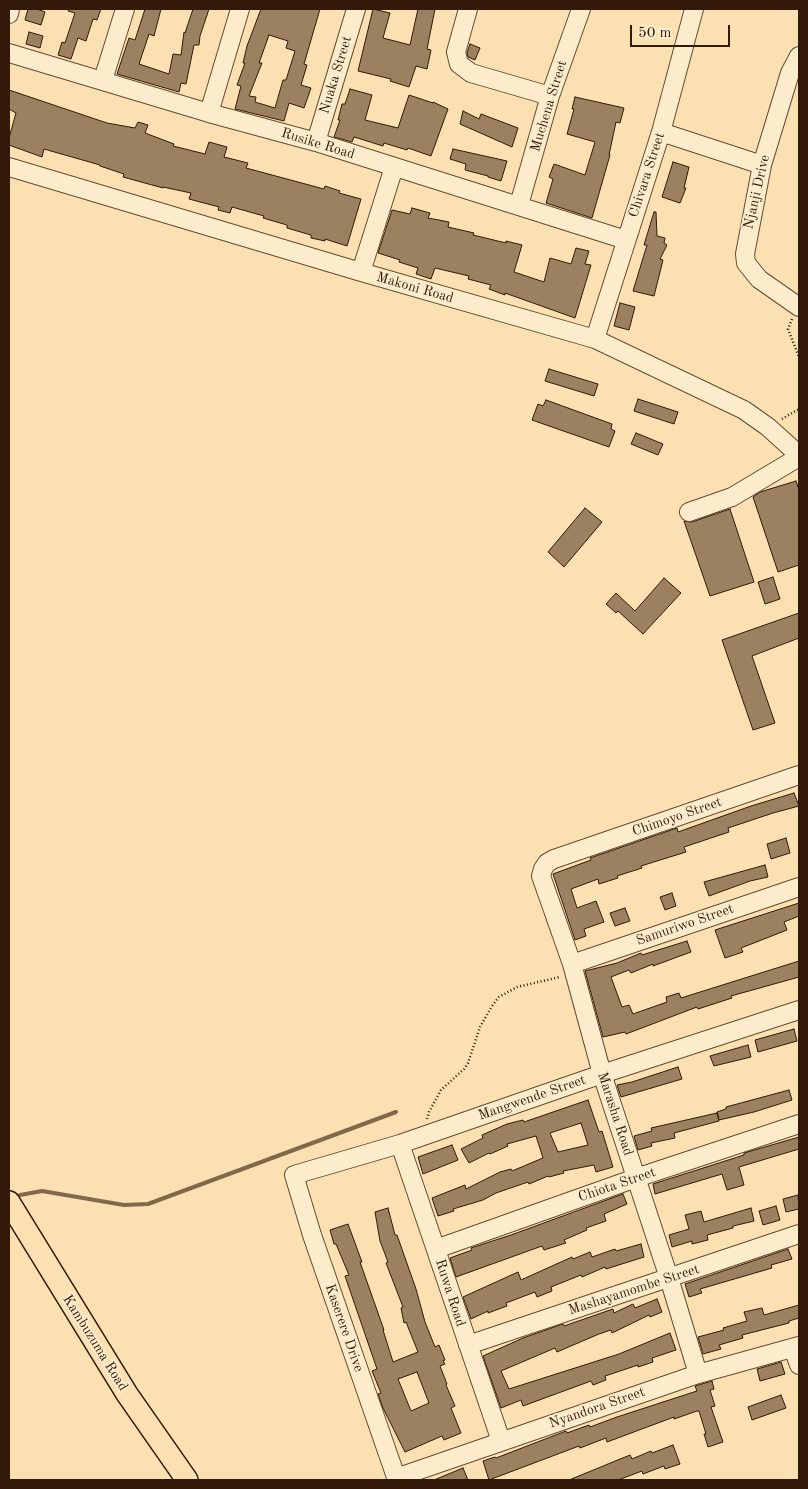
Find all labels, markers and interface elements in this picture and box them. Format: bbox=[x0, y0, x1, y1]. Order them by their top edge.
scale bar bbox=[633, 15, 733, 47]
text: 50 m bbox=[638, 26, 672, 41]
street label: Nuaka Street bbox=[316, 34, 356, 116]
street label: Muchena Street bbox=[527, 58, 571, 154]
street label: Rusike Road bbox=[279, 125, 357, 163]
street label: Chivara Street bbox=[625, 130, 669, 220]
street label: Njanji Drive bbox=[740, 153, 774, 231]
street label: Makoni Road bbox=[375, 269, 455, 307]
street label: Chimoyo Street bbox=[630, 794, 724, 840]
street label: Samuriwo Street bbox=[634, 900, 736, 950]
street label: Marasha Road bbox=[594, 1070, 636, 1158]
street label: Mangwende Street bbox=[476, 1072, 588, 1124]
street label: Chiota Street bbox=[576, 1164, 658, 1206]
street label: Ruwa Road bbox=[431, 1257, 469, 1329]
street label: Mashayamombe Street bbox=[566, 1261, 702, 1319]
street label: Kaserere Drive bbox=[321, 1282, 367, 1374]
street label: Kambuzuma Road bbox=[59, 1292, 131, 1394]
street label: Nyandora Street bbox=[547, 1384, 647, 1432]

